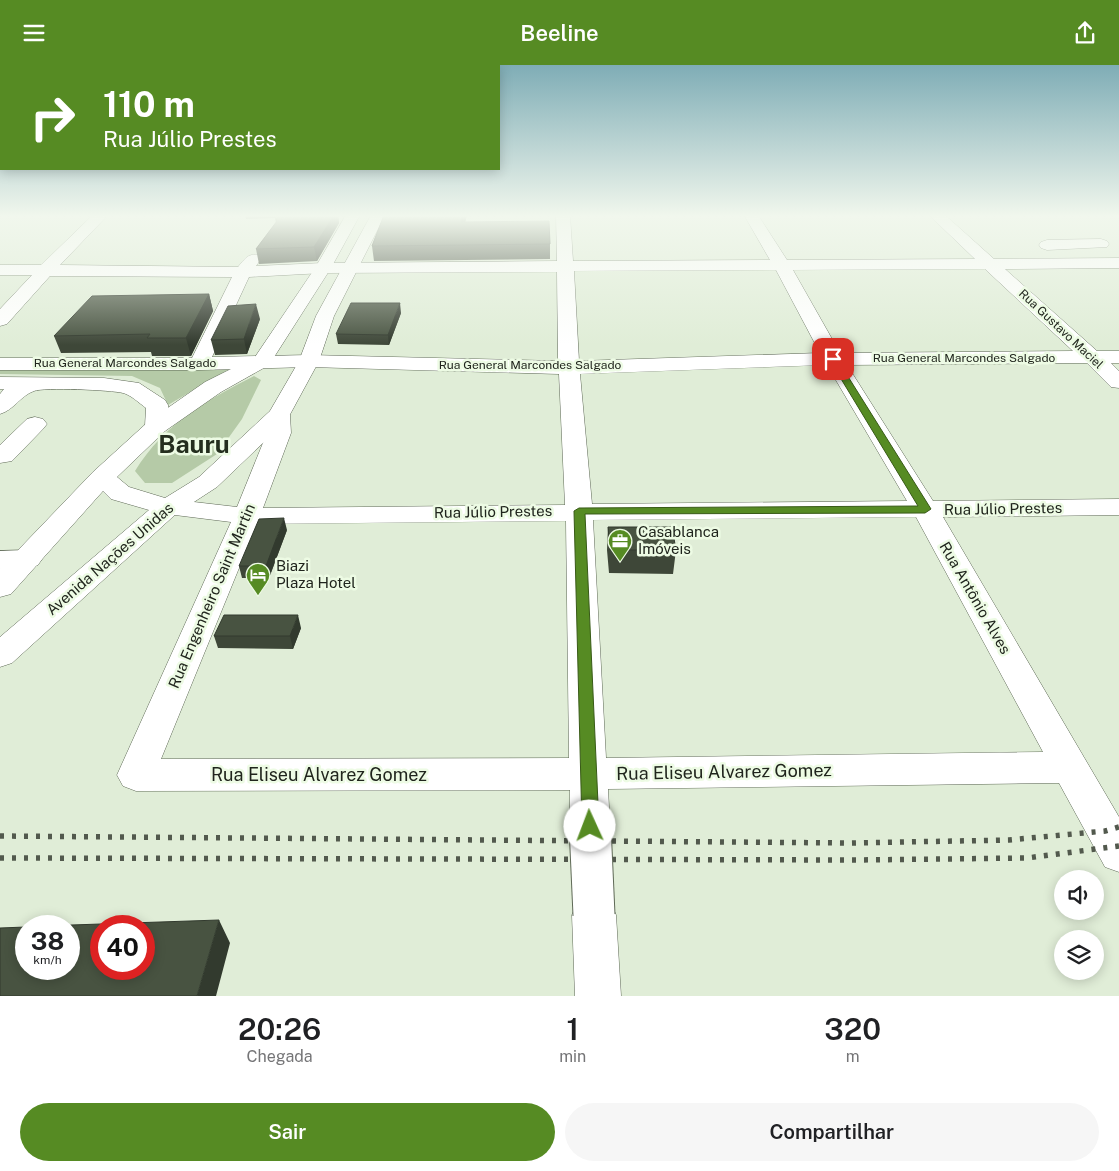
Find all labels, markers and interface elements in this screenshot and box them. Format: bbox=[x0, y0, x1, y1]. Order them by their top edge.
icon: menu bbox=[20, 19, 48, 47]
icon: share bbox=[1071, 19, 1099, 47]
text: Beeline bbox=[520, 20, 599, 46]
text: 110 m bbox=[103, 84, 195, 125]
icon: right bbox=[20, 85, 85, 150]
text: Rua Júlio Prestes bbox=[103, 126, 277, 152]
street label: Rua Gustavo Maciel bbox=[1016, 286, 1106, 372]
pin bbox=[812, 338, 854, 380]
icon: arrive bbox=[819, 345, 847, 373]
street label: Rua General Marcondes Salgado bbox=[873, 351, 1056, 365]
street label: Rua General Marcondes Salgado bbox=[34, 356, 217, 370]
street label: Rua General Marcondes Salgado bbox=[439, 358, 622, 372]
district label: Bauru bbox=[158, 429, 230, 459]
street label: Avenida Nações Unidas bbox=[43, 499, 177, 618]
street label: Rua Júlio Prestes bbox=[944, 499, 1062, 518]
street label: Rua Engenheiro Saint Martin bbox=[165, 501, 258, 691]
street label: Rua Júlio Prestes bbox=[434, 502, 552, 521]
place label: Casablanca Imóveis bbox=[638, 523, 719, 557]
office icon: Casablanca Imóveis bbox=[607, 528, 633, 562]
street label: Rua Antônio Alves bbox=[936, 539, 1014, 657]
place label: Biazi Plaza Hotel bbox=[276, 557, 356, 591]
hotel icon: Biazi Plaza Hotel bbox=[245, 562, 271, 596]
street label: Rua Eliseu Alvarez Gomez bbox=[616, 759, 832, 784]
street label: Rua Eliseu Alvarez Gomez bbox=[211, 764, 427, 785]
position arrow bbox=[563, 799, 615, 851]
map controls bbox=[1054, 870, 1104, 980]
button: sound bbox=[1054, 870, 1104, 920]
speed limit sign: 40 bbox=[90, 915, 155, 980]
text: 38 bbox=[31, 926, 64, 956]
button: layers bbox=[1054, 930, 1104, 980]
text: km/h bbox=[33, 953, 62, 967]
text: 20:26 bbox=[238, 1011, 321, 1047]
text: 1 bbox=[566, 1011, 579, 1047]
text: 320 bbox=[824, 1011, 881, 1047]
text: Chegada bbox=[246, 1047, 313, 1066]
text: min bbox=[559, 1047, 586, 1066]
text: m bbox=[846, 1047, 860, 1066]
button: Sair bbox=[20, 1103, 555, 1161]
button: Compartilhar bbox=[565, 1103, 1099, 1161]

